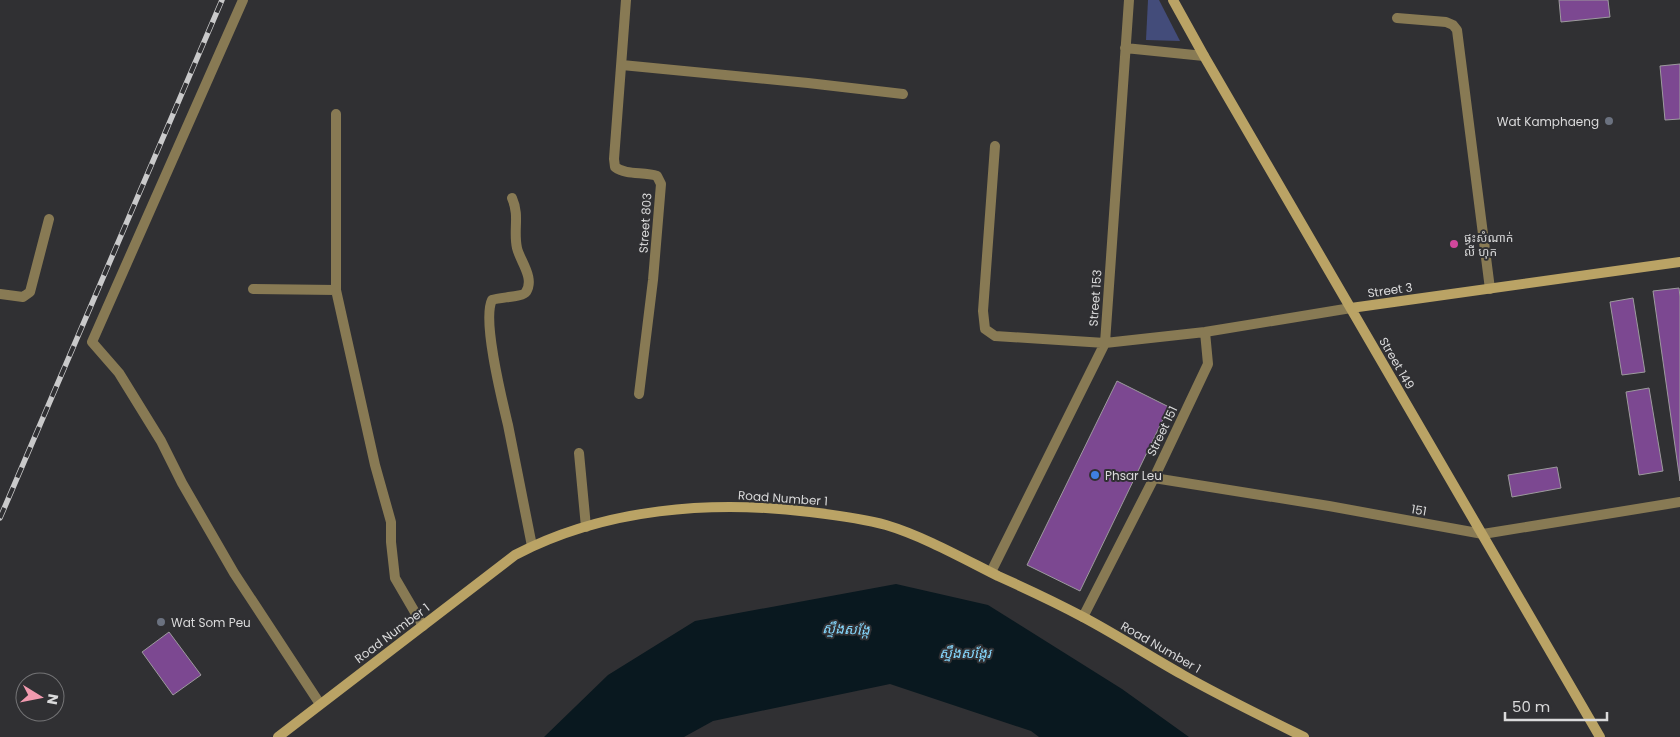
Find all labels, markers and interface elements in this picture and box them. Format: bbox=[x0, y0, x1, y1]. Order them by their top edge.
place label: Wat Kamphaeng bbox=[1497, 113, 1599, 130]
marker: Wat Kamphaeng bbox=[1603, 115, 1615, 127]
street label: Street 803 bbox=[634, 192, 656, 254]
place label: ផ្ទះសំណាក់ លី ហុក bbox=[1464, 229, 1513, 260]
marker: ផ្ទះសំណាក់ លី ហុក bbox=[1448, 238, 1460, 250]
street label: Street 153 bbox=[1085, 269, 1105, 327]
street label: Street 3 bbox=[1366, 278, 1414, 302]
street label: Street 149 bbox=[1375, 334, 1419, 392]
street label: Street 151 bbox=[1143, 403, 1181, 459]
place label: Phsar Leu bbox=[1105, 467, 1162, 484]
marker: Phsar Leu bbox=[1089, 469, 1101, 481]
street label: Road Number 1 bbox=[738, 486, 828, 510]
street label: 151 bbox=[1410, 500, 1428, 520]
street label: Road Number 1 bbox=[351, 599, 433, 667]
place label: Wat Som Peu bbox=[171, 614, 251, 631]
marker: Wat Som Peu bbox=[155, 616, 167, 628]
street label: Road Number 1 bbox=[1118, 617, 1204, 677]
water label: ស្ទឹងសង្កែ bbox=[822, 618, 870, 640]
water label: ស្ទឹងសង្កែរ bbox=[939, 643, 993, 663]
north arrow bbox=[15, 672, 65, 722]
scale bar bbox=[1505, 690, 1608, 722]
text: N bbox=[42, 692, 64, 706]
text: 50 m bbox=[1512, 696, 1550, 717]

